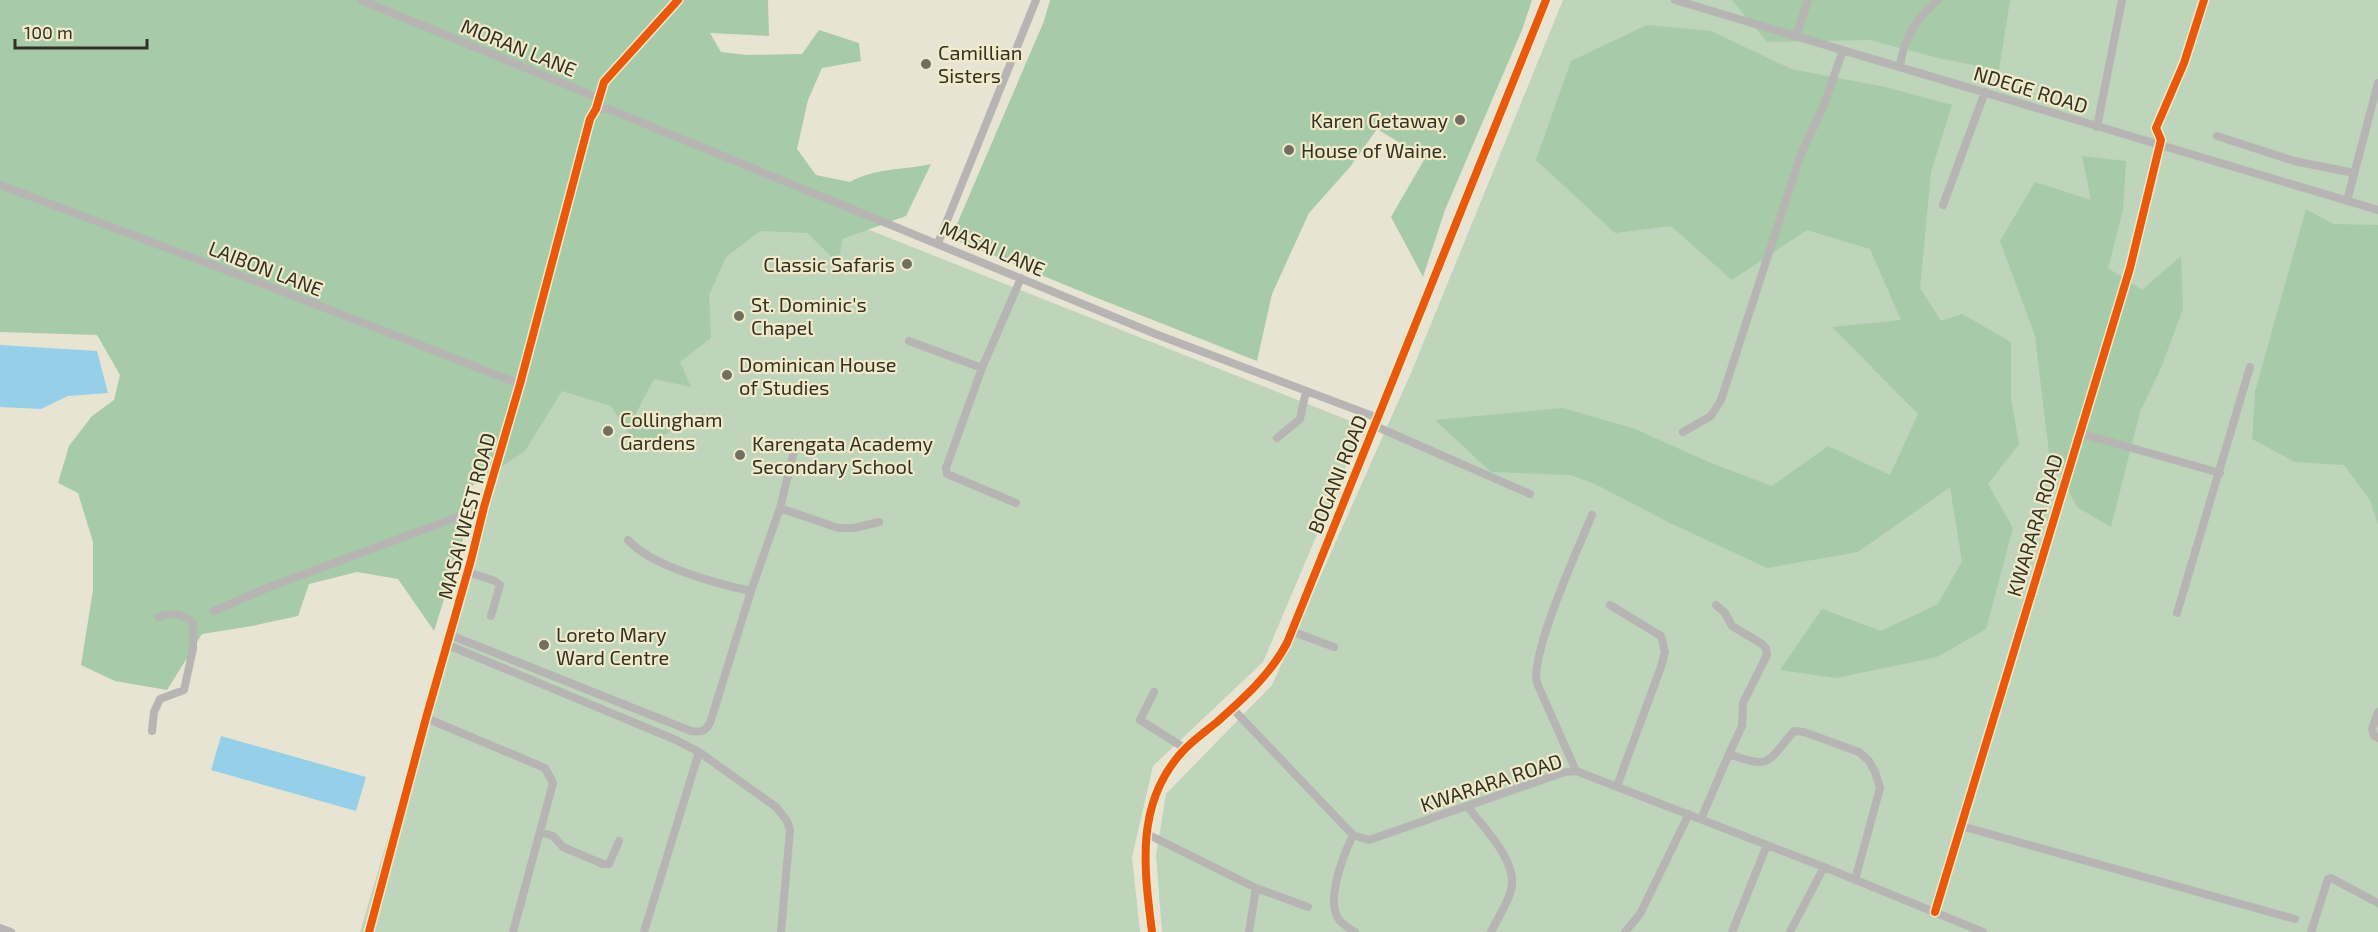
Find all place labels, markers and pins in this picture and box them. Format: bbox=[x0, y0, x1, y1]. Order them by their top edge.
place label: Camillian Sisters bbox=[938, 40, 1022, 87]
marker: Camillian Sisters bbox=[919, 57, 933, 71]
place label: Karen Getaway bbox=[1311, 108, 1448, 132]
marker: Karen Getaway bbox=[1453, 113, 1467, 127]
place label: House of Waine. bbox=[1301, 138, 1447, 162]
marker: House of Waine. bbox=[1282, 143, 1296, 157]
place label: Classic Safaris bbox=[763, 252, 895, 276]
marker: Classic Safaris bbox=[900, 257, 914, 271]
place label: St. Dominic's Chapel bbox=[751, 292, 867, 339]
marker: St. Dominic's Chapel bbox=[732, 309, 746, 323]
place label: Dominican House of Studies bbox=[739, 352, 897, 399]
marker: Dominican House of Studies bbox=[720, 368, 734, 382]
place label: Collingham Gardens bbox=[620, 407, 723, 454]
marker: Collingham Gardens bbox=[601, 424, 615, 438]
place label: Karengata Academy Secondary School bbox=[752, 431, 933, 478]
marker: Karengata Academy Secondary School bbox=[733, 448, 747, 462]
place label: Loreto Mary Ward Centre bbox=[556, 622, 669, 669]
marker: Loreto Mary Ward Centre bbox=[537, 638, 551, 652]

